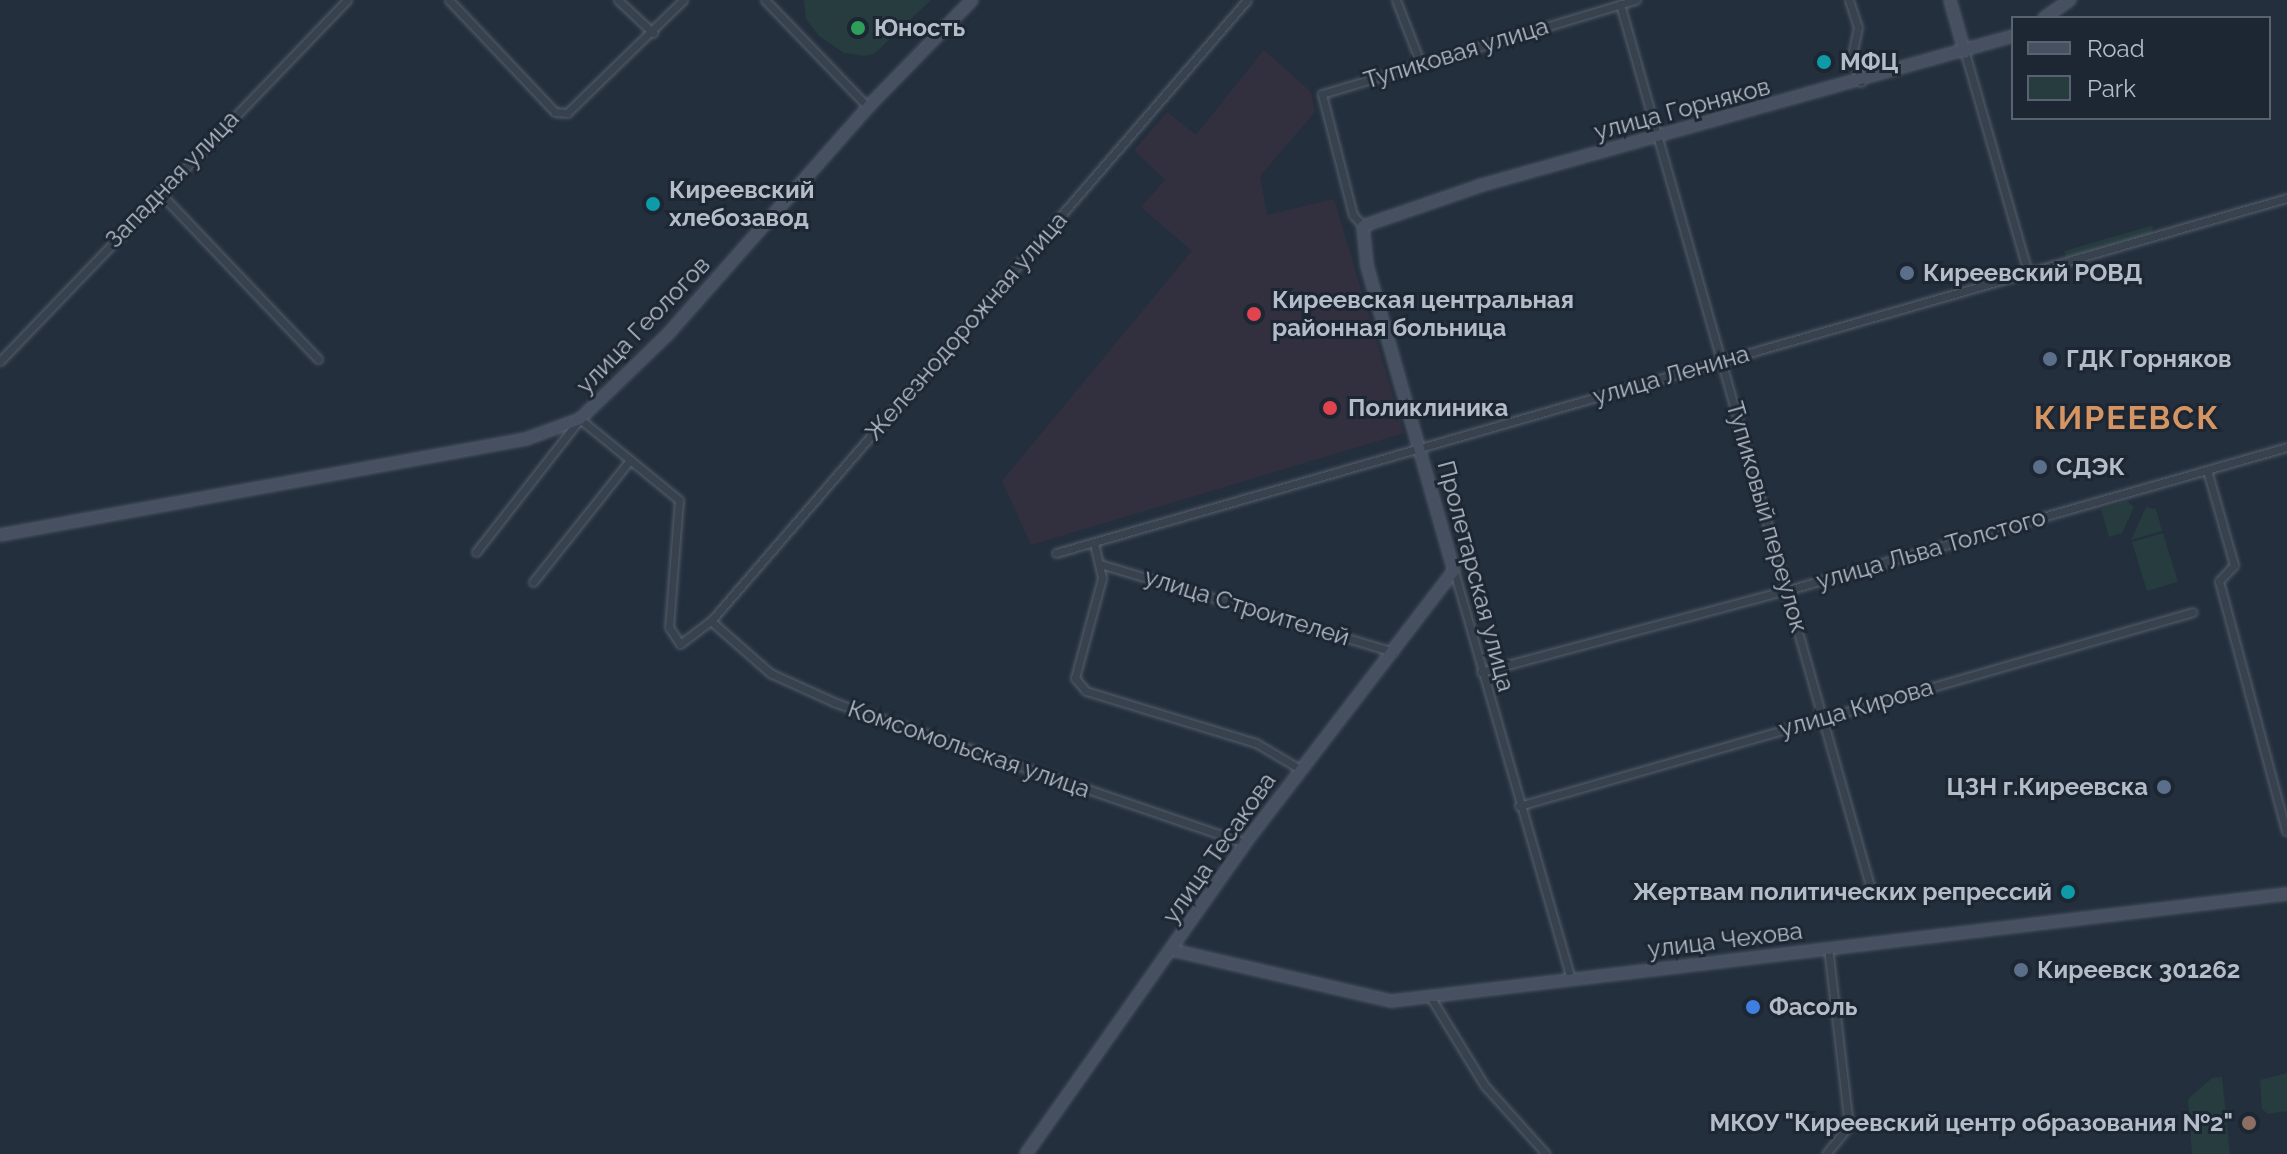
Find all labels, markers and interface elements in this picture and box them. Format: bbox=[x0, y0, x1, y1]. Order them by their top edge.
street label: Тупиковая улица bbox=[1360, 11, 1552, 95]
place label: Юность bbox=[874, 14, 965, 42]
legend bbox=[2011, 16, 2271, 120]
marker: Юность bbox=[849, 19, 867, 37]
text: Road bbox=[2087, 34, 2145, 63]
place label: МФЦ bbox=[1840, 48, 1899, 76]
marker: МФЦ bbox=[1815, 53, 1833, 71]
street label: улица Горняков bbox=[1591, 72, 1773, 146]
text: Park bbox=[2087, 74, 2136, 103]
street label: Западная улица bbox=[99, 104, 245, 254]
place label: Киреевский хлебозавод bbox=[669, 176, 814, 232]
marker: Киреевский хлебозавод bbox=[644, 195, 662, 213]
street label: Железнодорожная улица bbox=[859, 206, 1073, 446]
street label: улица Геологов bbox=[570, 250, 716, 400]
place label: Киреевский РОВД bbox=[1923, 259, 2142, 287]
marker: Киреевский РОВД bbox=[1898, 264, 1916, 282]
place label: Киреевская центральная районная больница bbox=[1272, 286, 1574, 342]
marker: Киреевская центральная районная больница bbox=[1243, 303, 1265, 325]
street label: улица Ленина bbox=[1590, 339, 1752, 411]
place label: ГДК Горняков bbox=[2066, 345, 2232, 373]
marker: ГДК Горняков bbox=[2041, 350, 2059, 368]
place label: Поликлиника bbox=[1348, 394, 1508, 422]
marker: Поликлиника bbox=[1319, 397, 1341, 419]
street label: Тупиковый переулок bbox=[1720, 398, 1814, 636]
district label: КИРЕЕВСК bbox=[2034, 399, 2220, 437]
place label: СДЭК bbox=[2056, 453, 2125, 481]
street label: Пролетарская улица bbox=[1431, 457, 1521, 695]
marker: СДЭК bbox=[2031, 458, 2049, 476]
street label: улица Льва Толстого bbox=[1813, 502, 2049, 596]
street label: улица Строителей bbox=[1141, 562, 1353, 652]
street label: улица Кирова bbox=[1776, 672, 1936, 744]
street label: Комсомольская улица bbox=[844, 694, 1094, 804]
street label: улица Тесакова bbox=[1156, 767, 1282, 929]
place label: ЦЗН г.Киреевска bbox=[1946, 773, 2148, 801]
marker: ЦЗН г.Киреевска bbox=[2155, 778, 2173, 796]
place label: Жертвам политических репрессий bbox=[1633, 878, 2052, 906]
marker: Жертвам политических репрессий bbox=[2059, 883, 2077, 901]
street label: улица Чехова bbox=[1646, 916, 1804, 964]
place label: Киреевск 301262 bbox=[2037, 956, 2240, 984]
marker: Киреевск 301262 bbox=[2012, 961, 2030, 979]
place label: Фасоль bbox=[1769, 993, 1857, 1021]
marker: Фасоль bbox=[1744, 998, 1762, 1016]
place label: МКОУ "Киреевский центр образования №2" bbox=[1709, 1109, 2233, 1137]
marker: МКОУ "Киреевский центр образования №2" bbox=[2240, 1114, 2258, 1132]

